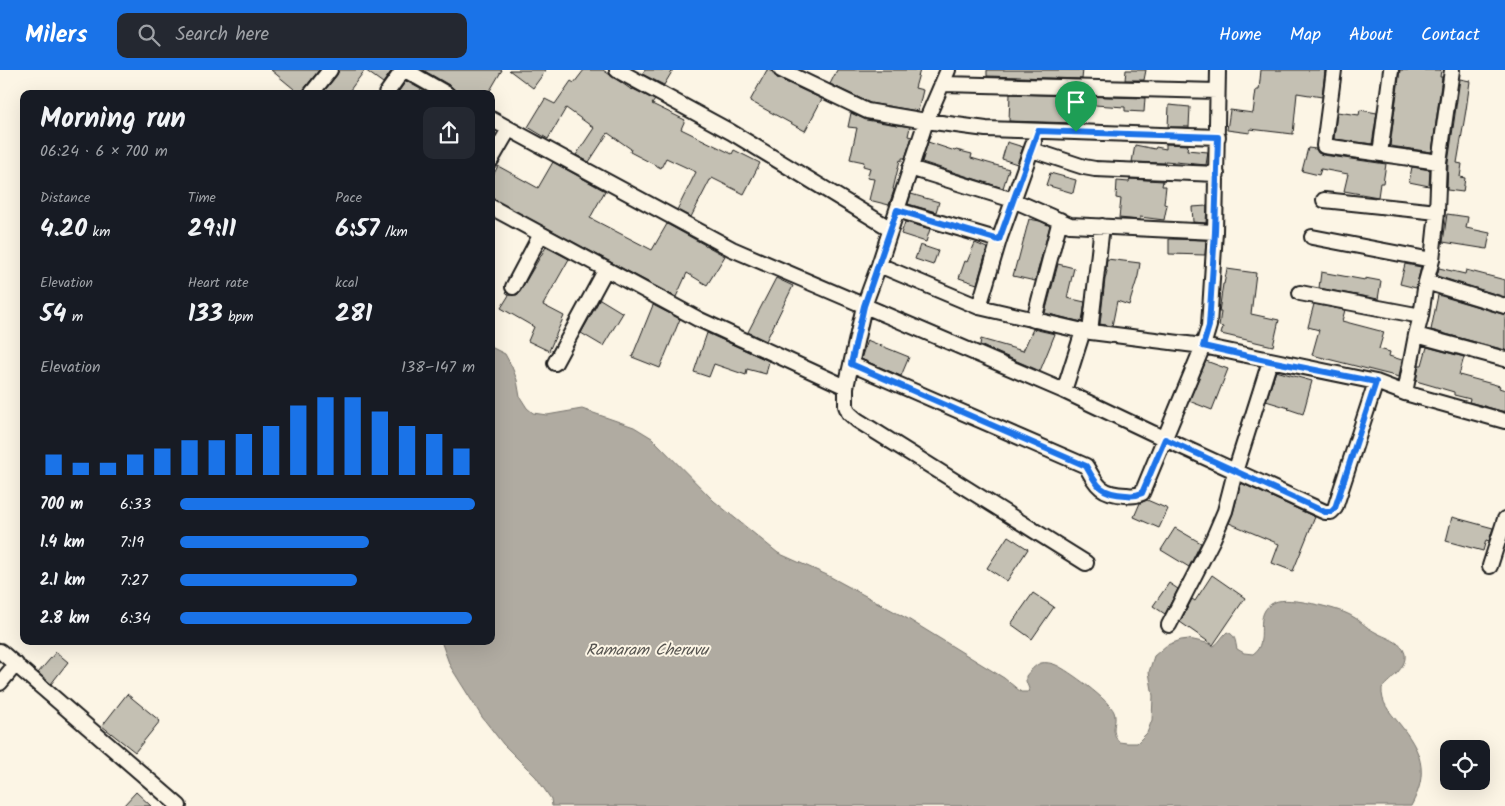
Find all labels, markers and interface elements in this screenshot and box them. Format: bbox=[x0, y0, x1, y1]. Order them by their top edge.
search box bbox=[117, 13, 467, 58]
text: Milers bbox=[25, 16, 87, 55]
text: Search here bbox=[175, 20, 269, 50]
icon: search bbox=[135, 21, 163, 49]
text: Home bbox=[1219, 21, 1262, 50]
text: Map bbox=[1290, 21, 1321, 50]
text: About bbox=[1349, 21, 1393, 50]
text: Contact bbox=[1421, 21, 1480, 50]
pin bbox=[1055, 81, 1097, 132]
icon: arrive bbox=[1062, 88, 1090, 116]
text: Morning run bbox=[40, 97, 186, 142]
button: share bbox=[423, 107, 475, 159]
text: 06:24 · 6 × 700 m bbox=[40, 139, 168, 164]
text: Distance bbox=[40, 187, 90, 209]
text: Time bbox=[188, 187, 216, 209]
text: Pace bbox=[335, 187, 362, 209]
text: 4.20 bbox=[40, 209, 87, 249]
text: 29:11 bbox=[188, 209, 236, 249]
text: 6:57 bbox=[335, 209, 379, 249]
text: km bbox=[87, 221, 110, 243]
text: /km bbox=[379, 221, 408, 243]
text: Elevation bbox=[40, 272, 93, 294]
text: Heart rate bbox=[188, 272, 249, 294]
text: kcal bbox=[335, 272, 358, 294]
text: 54 bbox=[40, 294, 66, 334]
text: 133 bbox=[188, 294, 223, 334]
text: 281 bbox=[335, 294, 372, 334]
text: m bbox=[66, 306, 83, 328]
text: bpm bbox=[223, 306, 253, 328]
text: Elevation bbox=[40, 355, 101, 380]
text: 138–147 m bbox=[401, 355, 475, 380]
text: 700 m bbox=[40, 492, 83, 517]
text: 6:33 bbox=[120, 492, 151, 517]
text: 1.4 km bbox=[40, 530, 85, 555]
text: 7:19 bbox=[120, 530, 144, 555]
text: 2.1 km bbox=[40, 568, 85, 593]
text: 7:27 bbox=[120, 568, 148, 593]
text: 2.8 km bbox=[40, 606, 90, 631]
text: 6:34 bbox=[120, 606, 151, 631]
water label: Ramaram Cheruvu bbox=[586, 638, 710, 663]
map controls bbox=[1440, 740, 1490, 790]
button: locate bbox=[1440, 740, 1490, 790]

